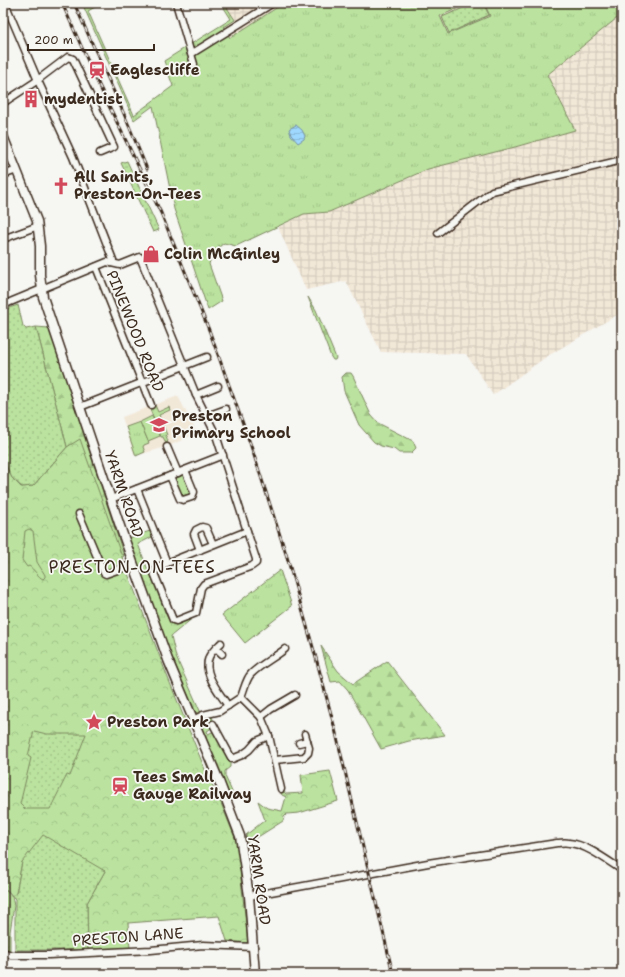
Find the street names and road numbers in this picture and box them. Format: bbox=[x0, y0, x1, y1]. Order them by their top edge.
street label: PINEWOOD ROAD bbox=[101, 267, 169, 395]
street label: YARM ROAD bbox=[100, 448, 148, 540]
street label: YARM ROAD bbox=[243, 834, 275, 926]
street label: PRESTON LANE bbox=[72, 923, 184, 951]

